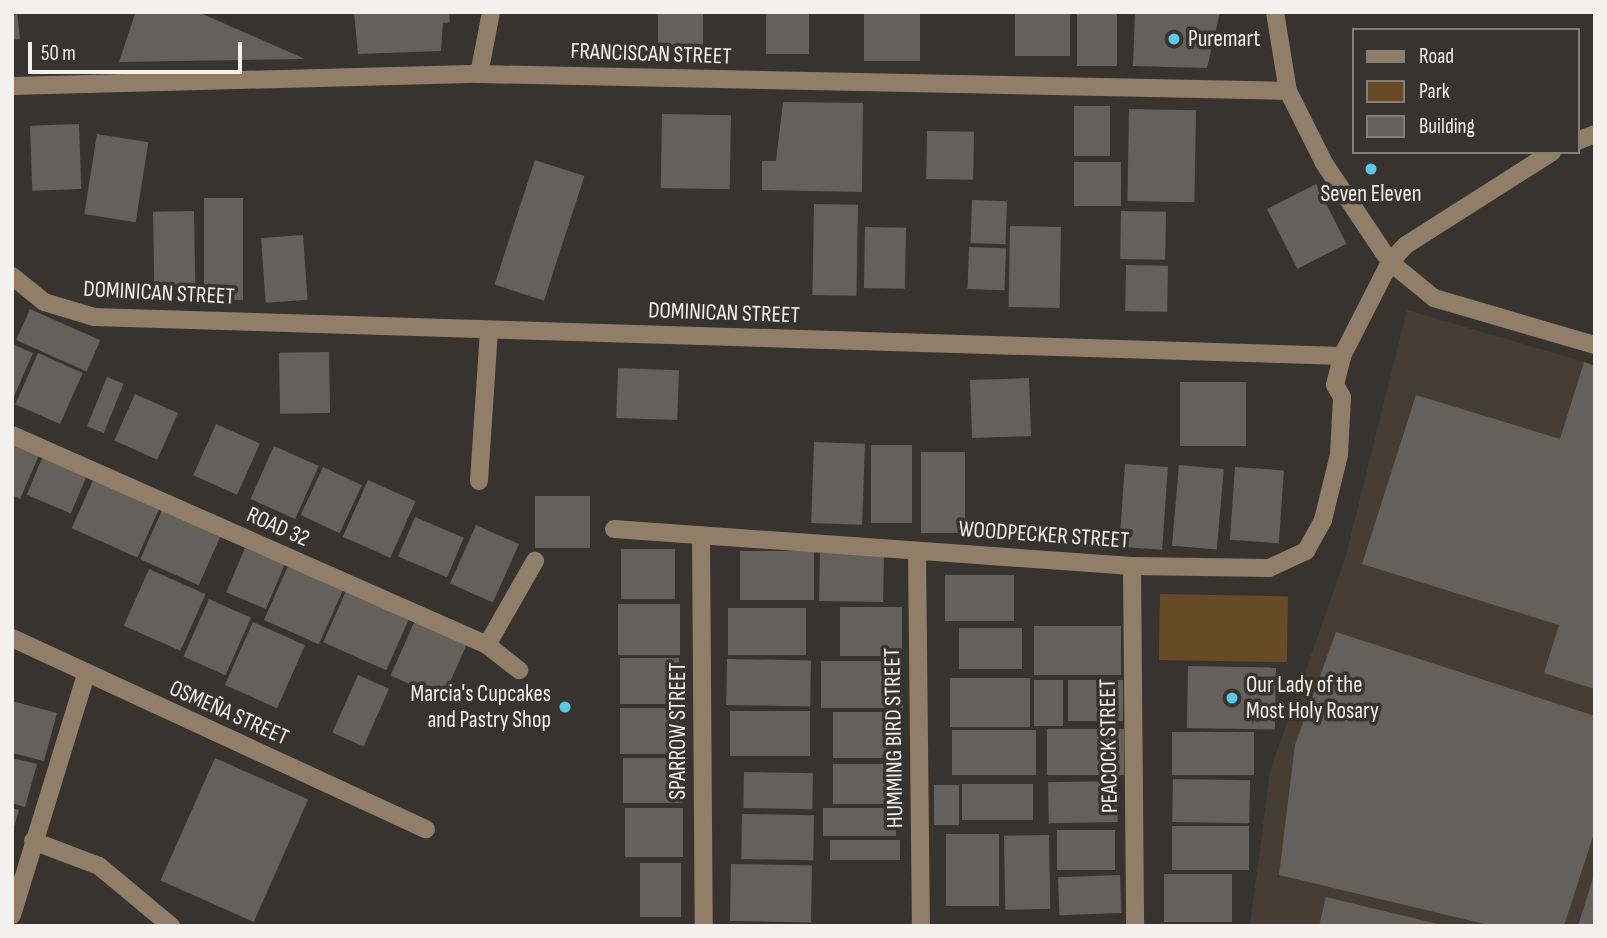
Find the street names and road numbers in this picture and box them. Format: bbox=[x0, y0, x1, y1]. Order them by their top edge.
street label: FRANCISCAN STREET bbox=[570, 37, 732, 71]
street label: DOMINICAN STREET bbox=[83, 275, 235, 311]
street label: DOMINICAN STREET bbox=[648, 297, 800, 329]
street label: ROAD 32 bbox=[242, 501, 314, 553]
street label: WOODPECKER STREET bbox=[958, 515, 1130, 555]
street label: HUMMING BIRD STREET bbox=[879, 648, 909, 828]
street label: SPARROW STREET bbox=[664, 662, 692, 800]
street label: OSMEÑA STREET bbox=[165, 674, 293, 752]
street label: PEACOCK STREET bbox=[1094, 679, 1124, 813]

